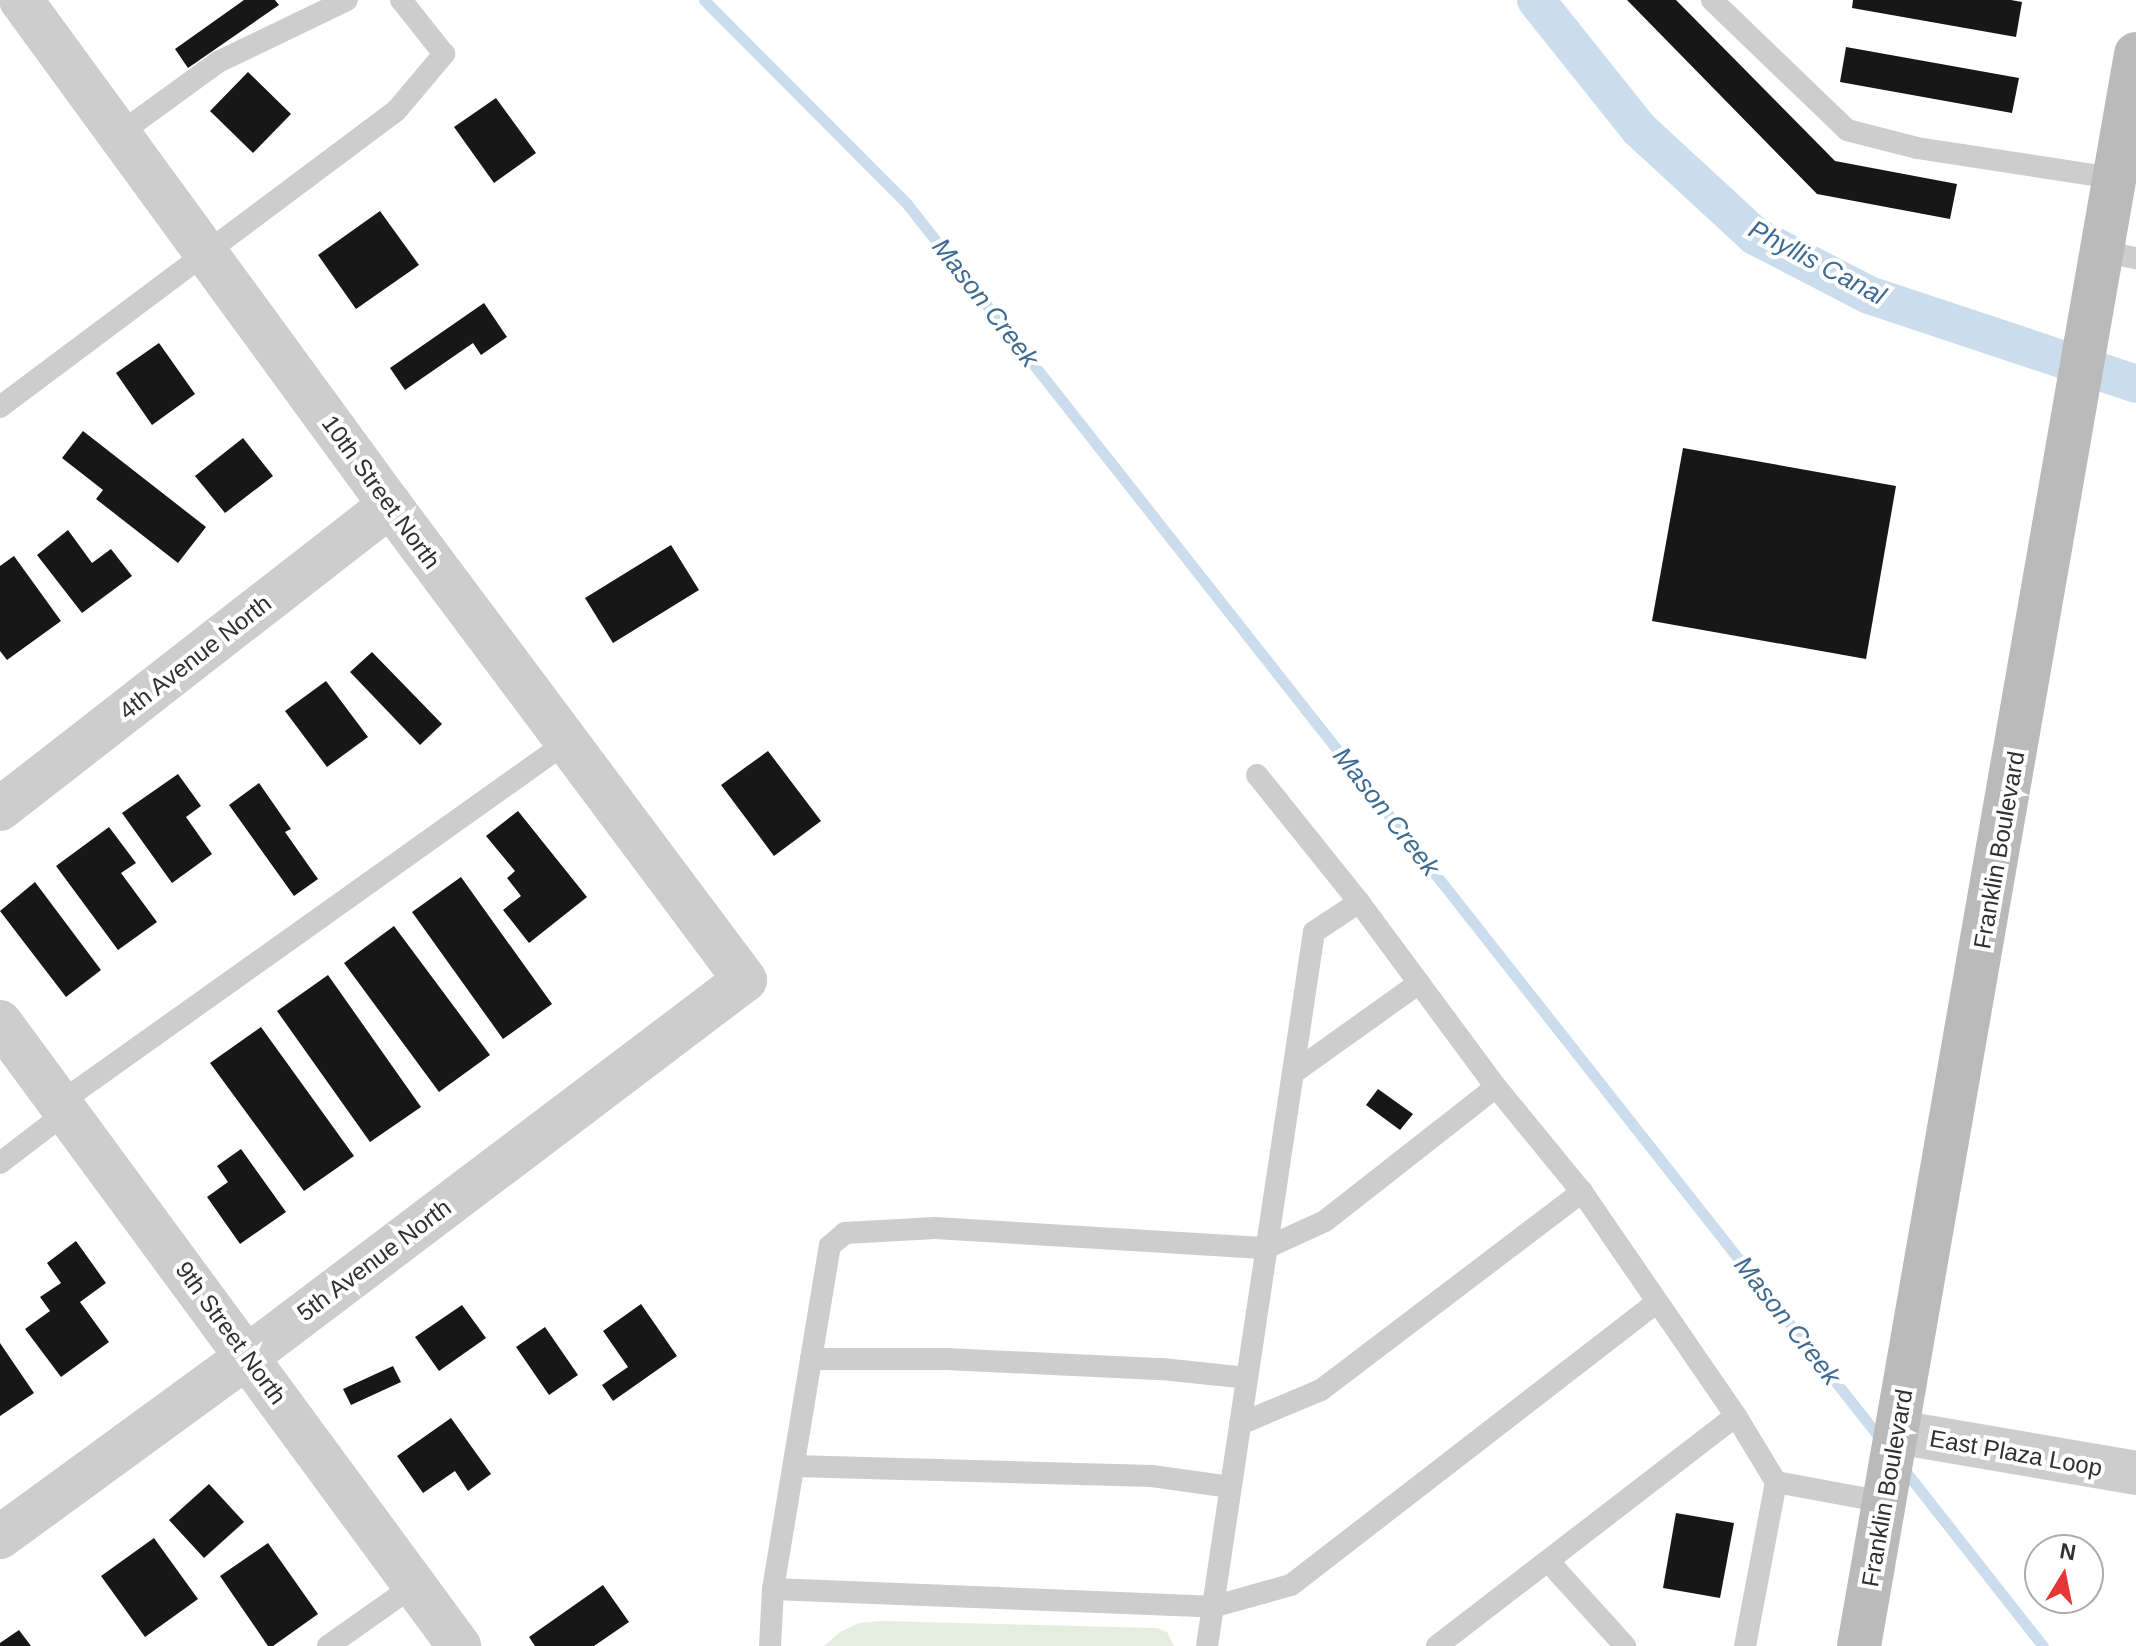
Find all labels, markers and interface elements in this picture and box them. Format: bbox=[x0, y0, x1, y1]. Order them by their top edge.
water label: Phyllis Canal bbox=[1743, 214, 1891, 312]
water label: Mason Creek bbox=[925, 232, 1045, 374]
street label: 10th Street North bbox=[316, 410, 446, 574]
street label: 4th Avenue North bbox=[113, 588, 277, 726]
water label: Mason Creek bbox=[1326, 741, 1446, 883]
street label: Franklin Boulevard bbox=[1967, 749, 2031, 951]
street label: 5th Avenue North bbox=[291, 1192, 457, 1328]
water label: Mason Creek bbox=[1727, 1250, 1847, 1392]
street label: 9th Street North bbox=[170, 1256, 292, 1410]
street label: Franklin Boulevard bbox=[1855, 1387, 1919, 1589]
street label: East Plaza Loop bbox=[1927, 1424, 2105, 1482]
north arrow bbox=[2024, 1534, 2104, 1614]
text: N bbox=[2058, 1538, 2078, 1566]

